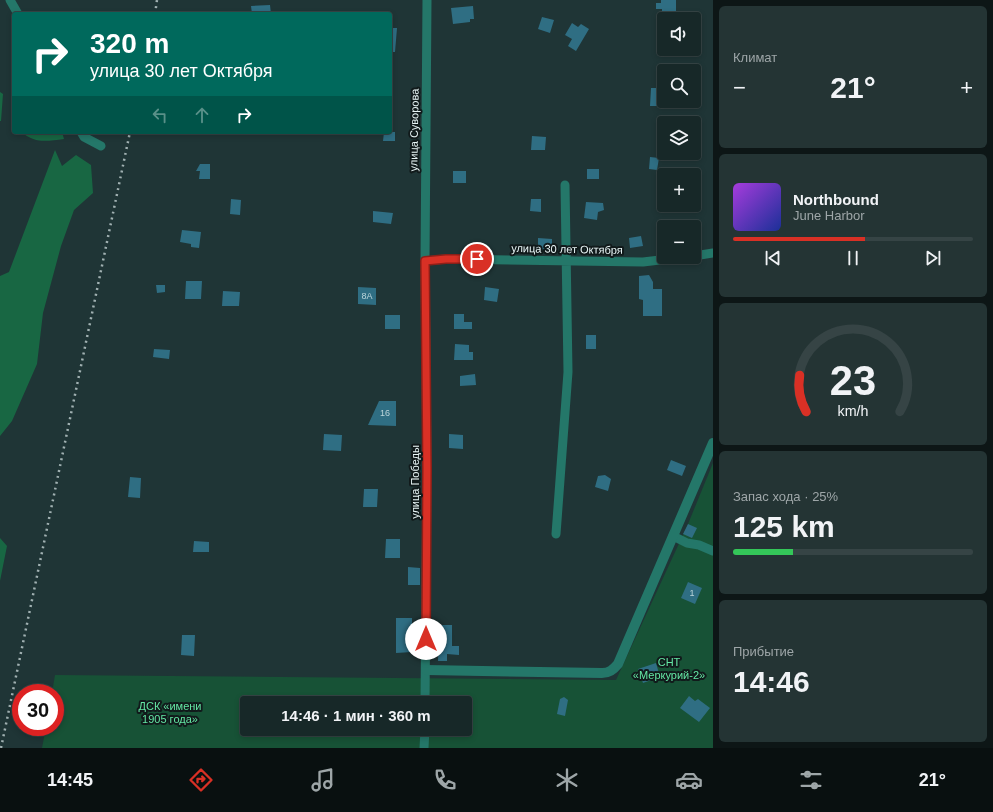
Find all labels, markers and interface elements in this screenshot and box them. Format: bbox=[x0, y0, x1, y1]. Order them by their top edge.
map controls bbox=[657, 12, 701, 264]
button: sound bbox=[657, 12, 701, 56]
icon: right bbox=[24, 28, 76, 80]
text: 320 m bbox=[90, 28, 169, 59]
text: Климат bbox=[733, 50, 777, 65]
text: улица 30 лет Октября bbox=[90, 61, 273, 81]
button: search bbox=[657, 64, 701, 108]
text: 21° bbox=[830, 71, 876, 104]
text: − bbox=[733, 75, 746, 100]
text: + bbox=[960, 75, 973, 100]
street label: улица Суворова bbox=[407, 88, 421, 171]
icon: left bbox=[149, 104, 171, 126]
icon: ahead bbox=[191, 104, 213, 126]
icon: right bbox=[233, 104, 255, 126]
button: layers bbox=[657, 116, 701, 160]
button: + bbox=[657, 168, 701, 212]
text: Northbound bbox=[793, 191, 879, 208]
text: June Harbor bbox=[793, 208, 865, 223]
button: − bbox=[657, 220, 701, 264]
pin bbox=[460, 242, 494, 276]
street label: улица 30 лет Октября bbox=[511, 242, 623, 256]
icon: previous bbox=[762, 247, 784, 269]
icon: pause bbox=[842, 247, 864, 269]
icon: next bbox=[922, 247, 944, 269]
icon: arrive bbox=[466, 248, 488, 270]
house number: 8А bbox=[361, 291, 373, 301]
text: 23 bbox=[830, 357, 876, 404]
text: km/h bbox=[838, 403, 869, 419]
house number: 16 bbox=[380, 408, 390, 418]
street label: улица Победы bbox=[409, 445, 421, 519]
text: Запас хода · 25% bbox=[733, 489, 838, 504]
text: 125 km bbox=[733, 510, 835, 543]
house number: 1 bbox=[689, 588, 695, 598]
position arrow bbox=[405, 618, 447, 660]
text: Прибытие bbox=[733, 644, 794, 659]
park label: СНТ «Меркурий-2» bbox=[633, 656, 705, 681]
text: 14:46 bbox=[733, 665, 810, 698]
speed limit sign: 30 bbox=[12, 684, 64, 736]
park label: ДСК «имени 1905 года» bbox=[138, 700, 202, 725]
text: 14:46 · 1 мин · 360 m bbox=[281, 707, 431, 724]
icon: directions bbox=[187, 766, 215, 794]
icon: music bbox=[309, 766, 337, 794]
icon: phone bbox=[431, 766, 459, 794]
icon: climate bbox=[553, 766, 581, 794]
icon: car bbox=[675, 766, 703, 794]
icon: filters bbox=[797, 766, 825, 794]
text: 14:45 bbox=[47, 770, 93, 790]
text: 21° bbox=[919, 770, 946, 790]

